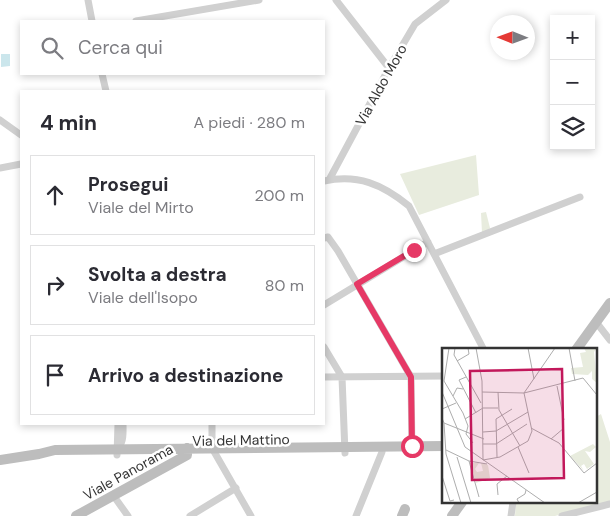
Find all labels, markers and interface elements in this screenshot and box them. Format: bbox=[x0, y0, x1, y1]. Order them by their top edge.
north arrow bbox=[490, 15, 535, 60]
map controls bbox=[550, 15, 595, 150]
button: + bbox=[550, 15, 595, 60]
search box bbox=[20, 20, 325, 75]
icon: search bbox=[38, 34, 66, 62]
text: Cerca qui bbox=[78, 35, 163, 60]
street label: Via Aldo Moro bbox=[351, 41, 411, 129]
button: − bbox=[550, 60, 595, 105]
button: layers bbox=[550, 105, 595, 150]
text: 4 min bbox=[40, 109, 97, 137]
text: A piedi · 280 m bbox=[193, 112, 305, 133]
text: Prosegui bbox=[88, 172, 168, 197]
icon: ahead bbox=[41, 181, 69, 209]
text: 200 m bbox=[255, 185, 304, 206]
text: Viale del Mirto bbox=[88, 197, 194, 218]
route end bbox=[403, 239, 426, 262]
text: Svolta a destra bbox=[88, 262, 227, 287]
icon: right bbox=[41, 271, 69, 299]
text: 80 m bbox=[265, 275, 304, 296]
text: Viale dell'Isopo bbox=[88, 287, 198, 308]
inset map bbox=[442, 348, 598, 504]
icon: arrive bbox=[41, 361, 69, 389]
text: Arrivo a destinazione bbox=[88, 363, 283, 388]
street label: Via del Mattino bbox=[192, 430, 290, 450]
route start bbox=[401, 435, 424, 458]
street label: Viale Panorama bbox=[80, 440, 176, 504]

